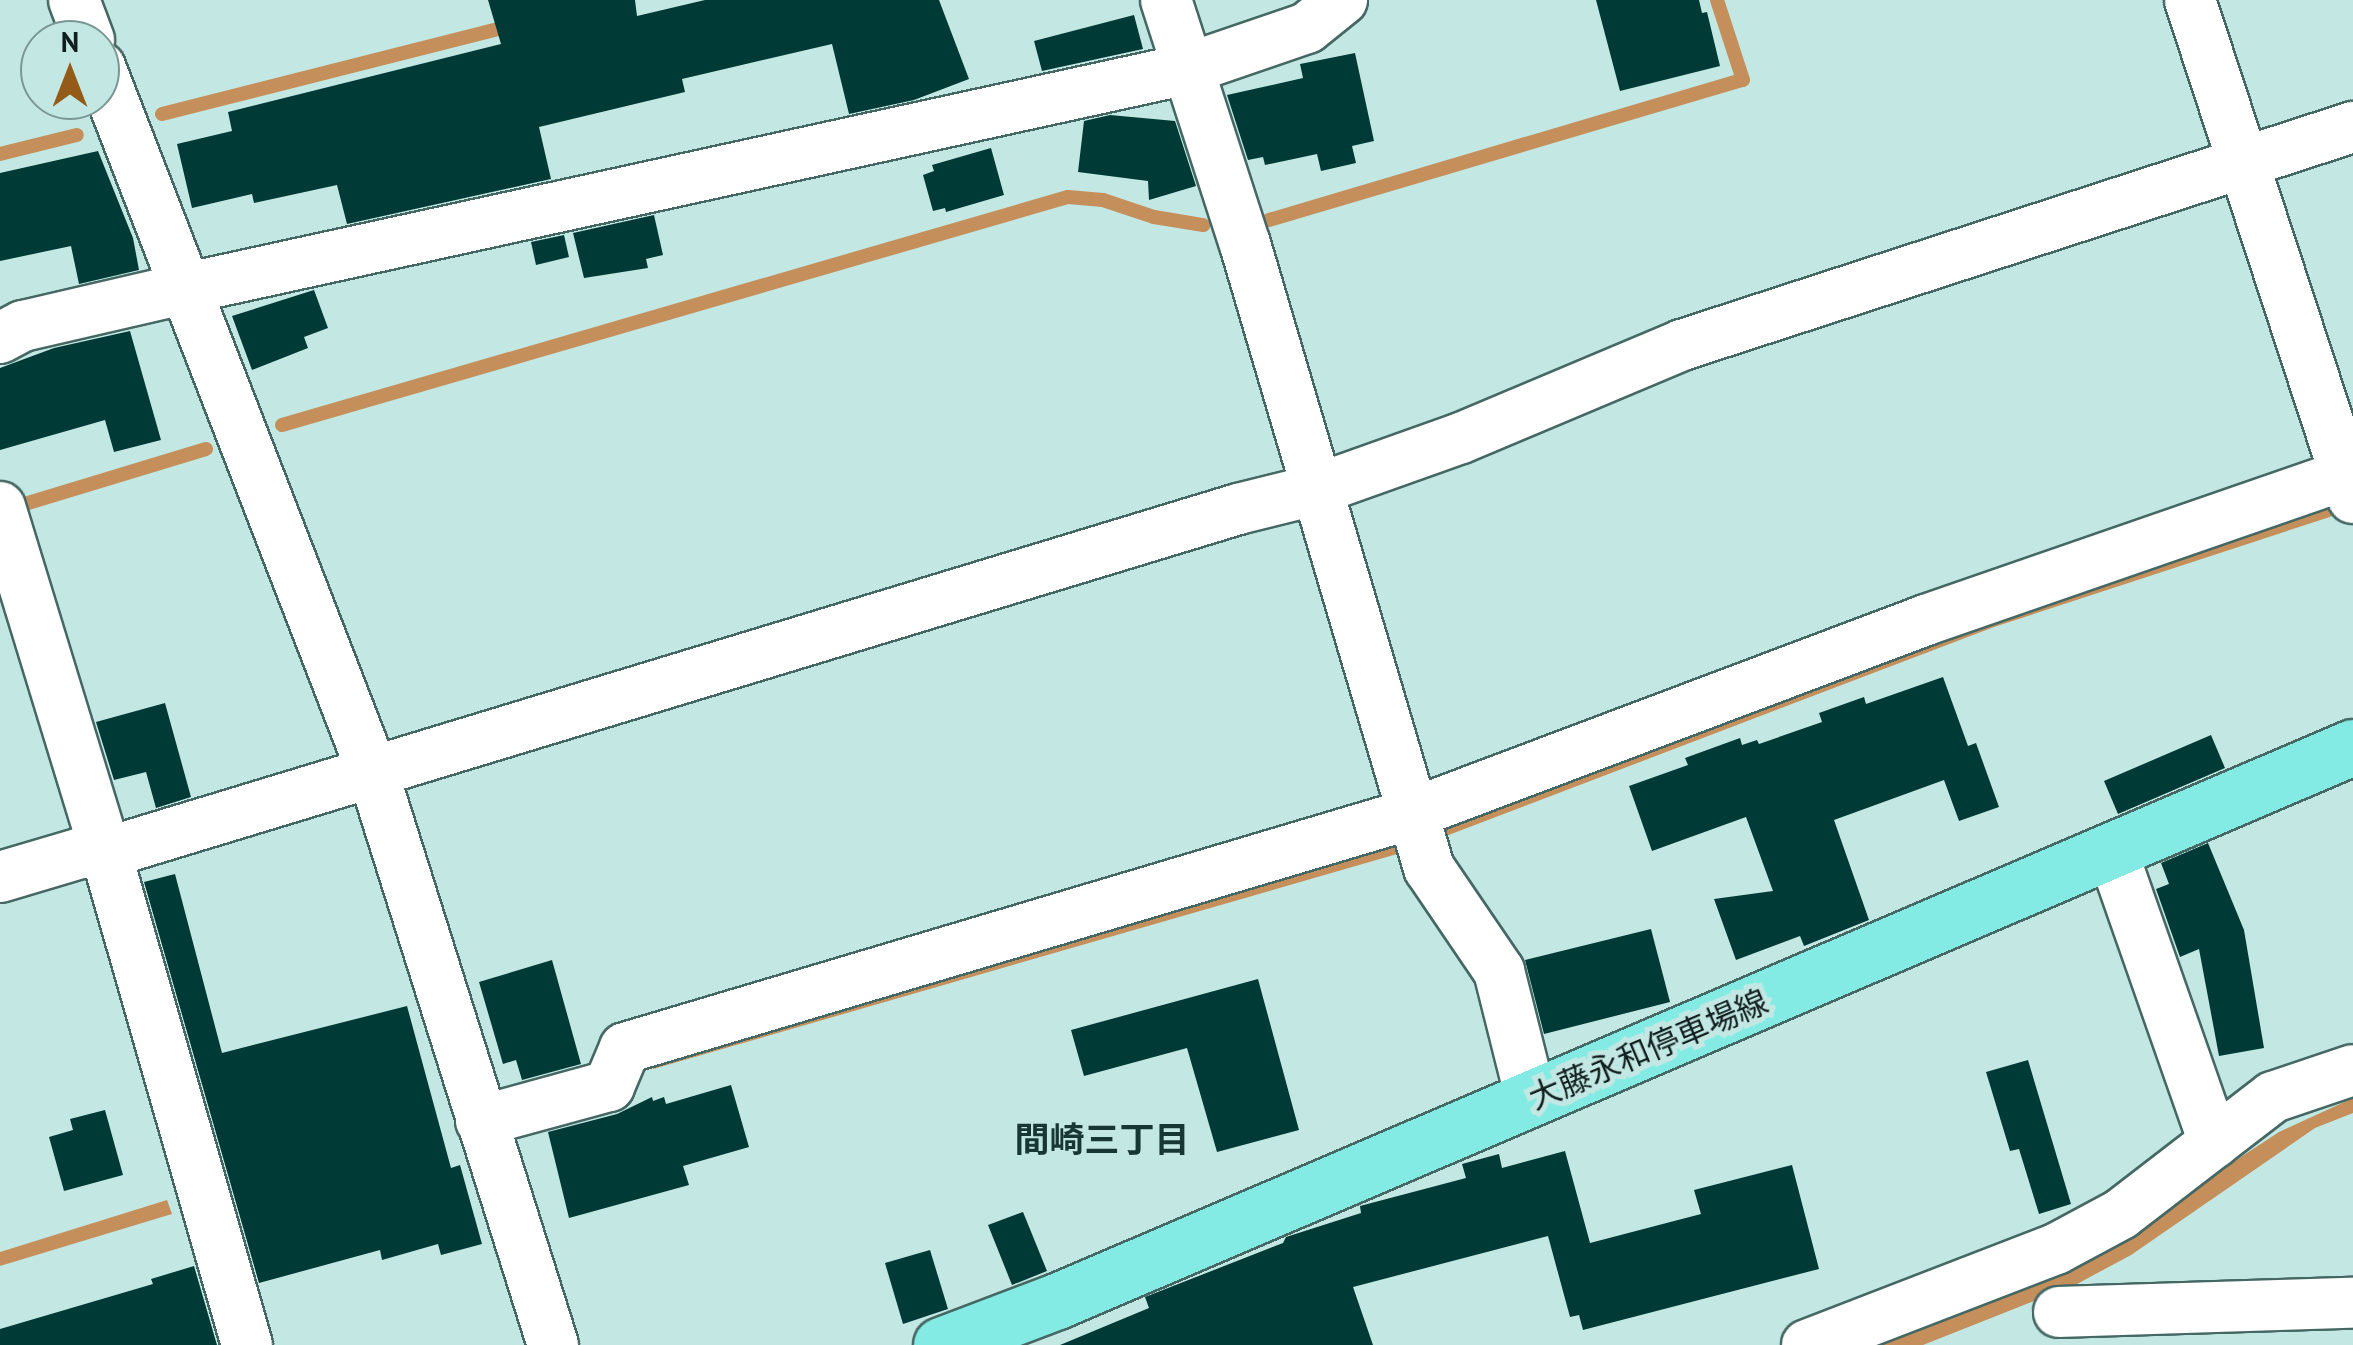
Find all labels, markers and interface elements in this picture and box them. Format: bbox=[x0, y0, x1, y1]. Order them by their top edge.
north arrow bbox=[20, 20, 120, 120]
text: N bbox=[61, 23, 79, 60]
street label: 大藤永和停車場線 bbox=[1523, 981, 1773, 1117]
district label: 間崎三丁目 bbox=[1015, 1118, 1189, 1160]

